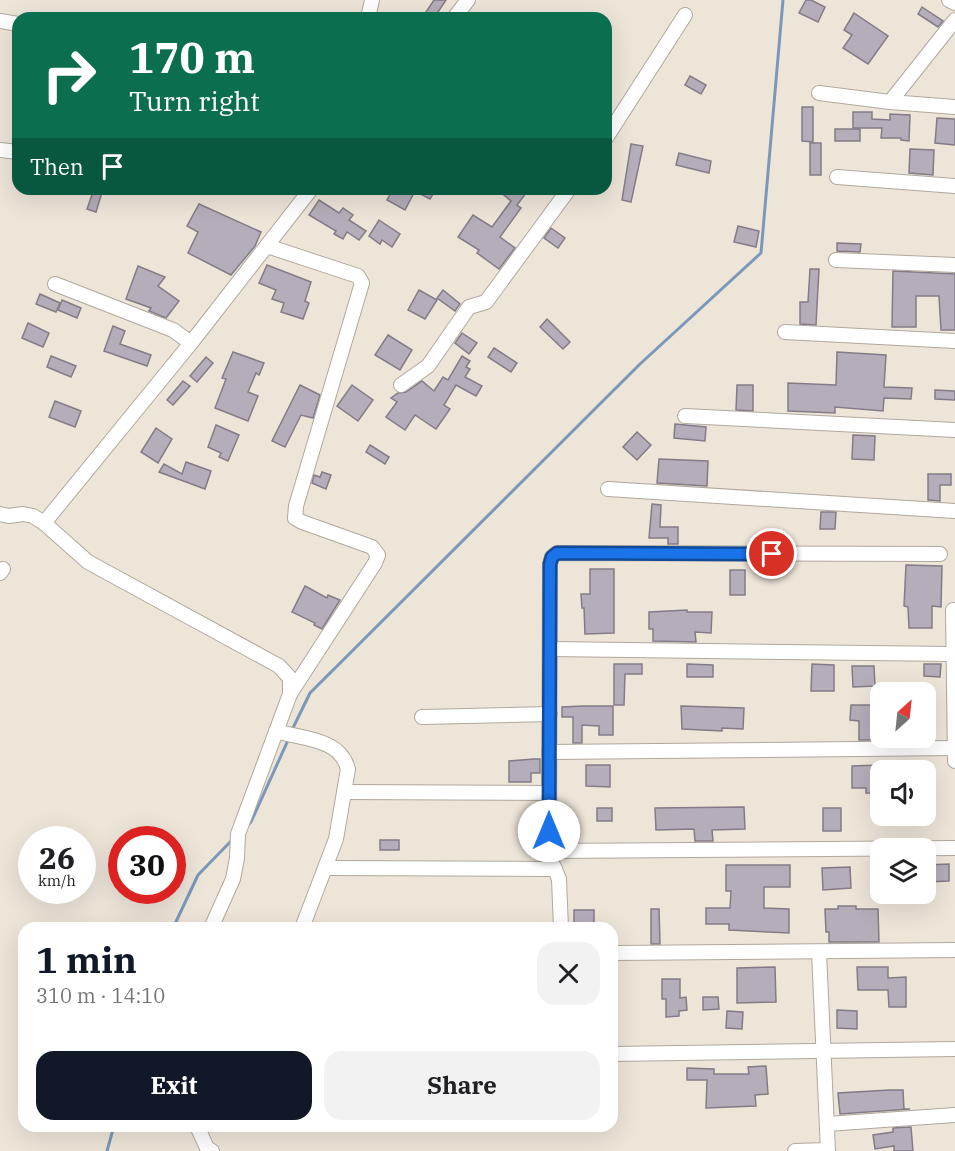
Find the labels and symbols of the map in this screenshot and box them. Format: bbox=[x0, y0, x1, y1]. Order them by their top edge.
pin bbox=[746, 528, 797, 579]
north arrow bbox=[870, 682, 936, 748]
position arrow bbox=[517, 799, 581, 863]
speed limit sign: 30 bbox=[108, 826, 186, 904]

